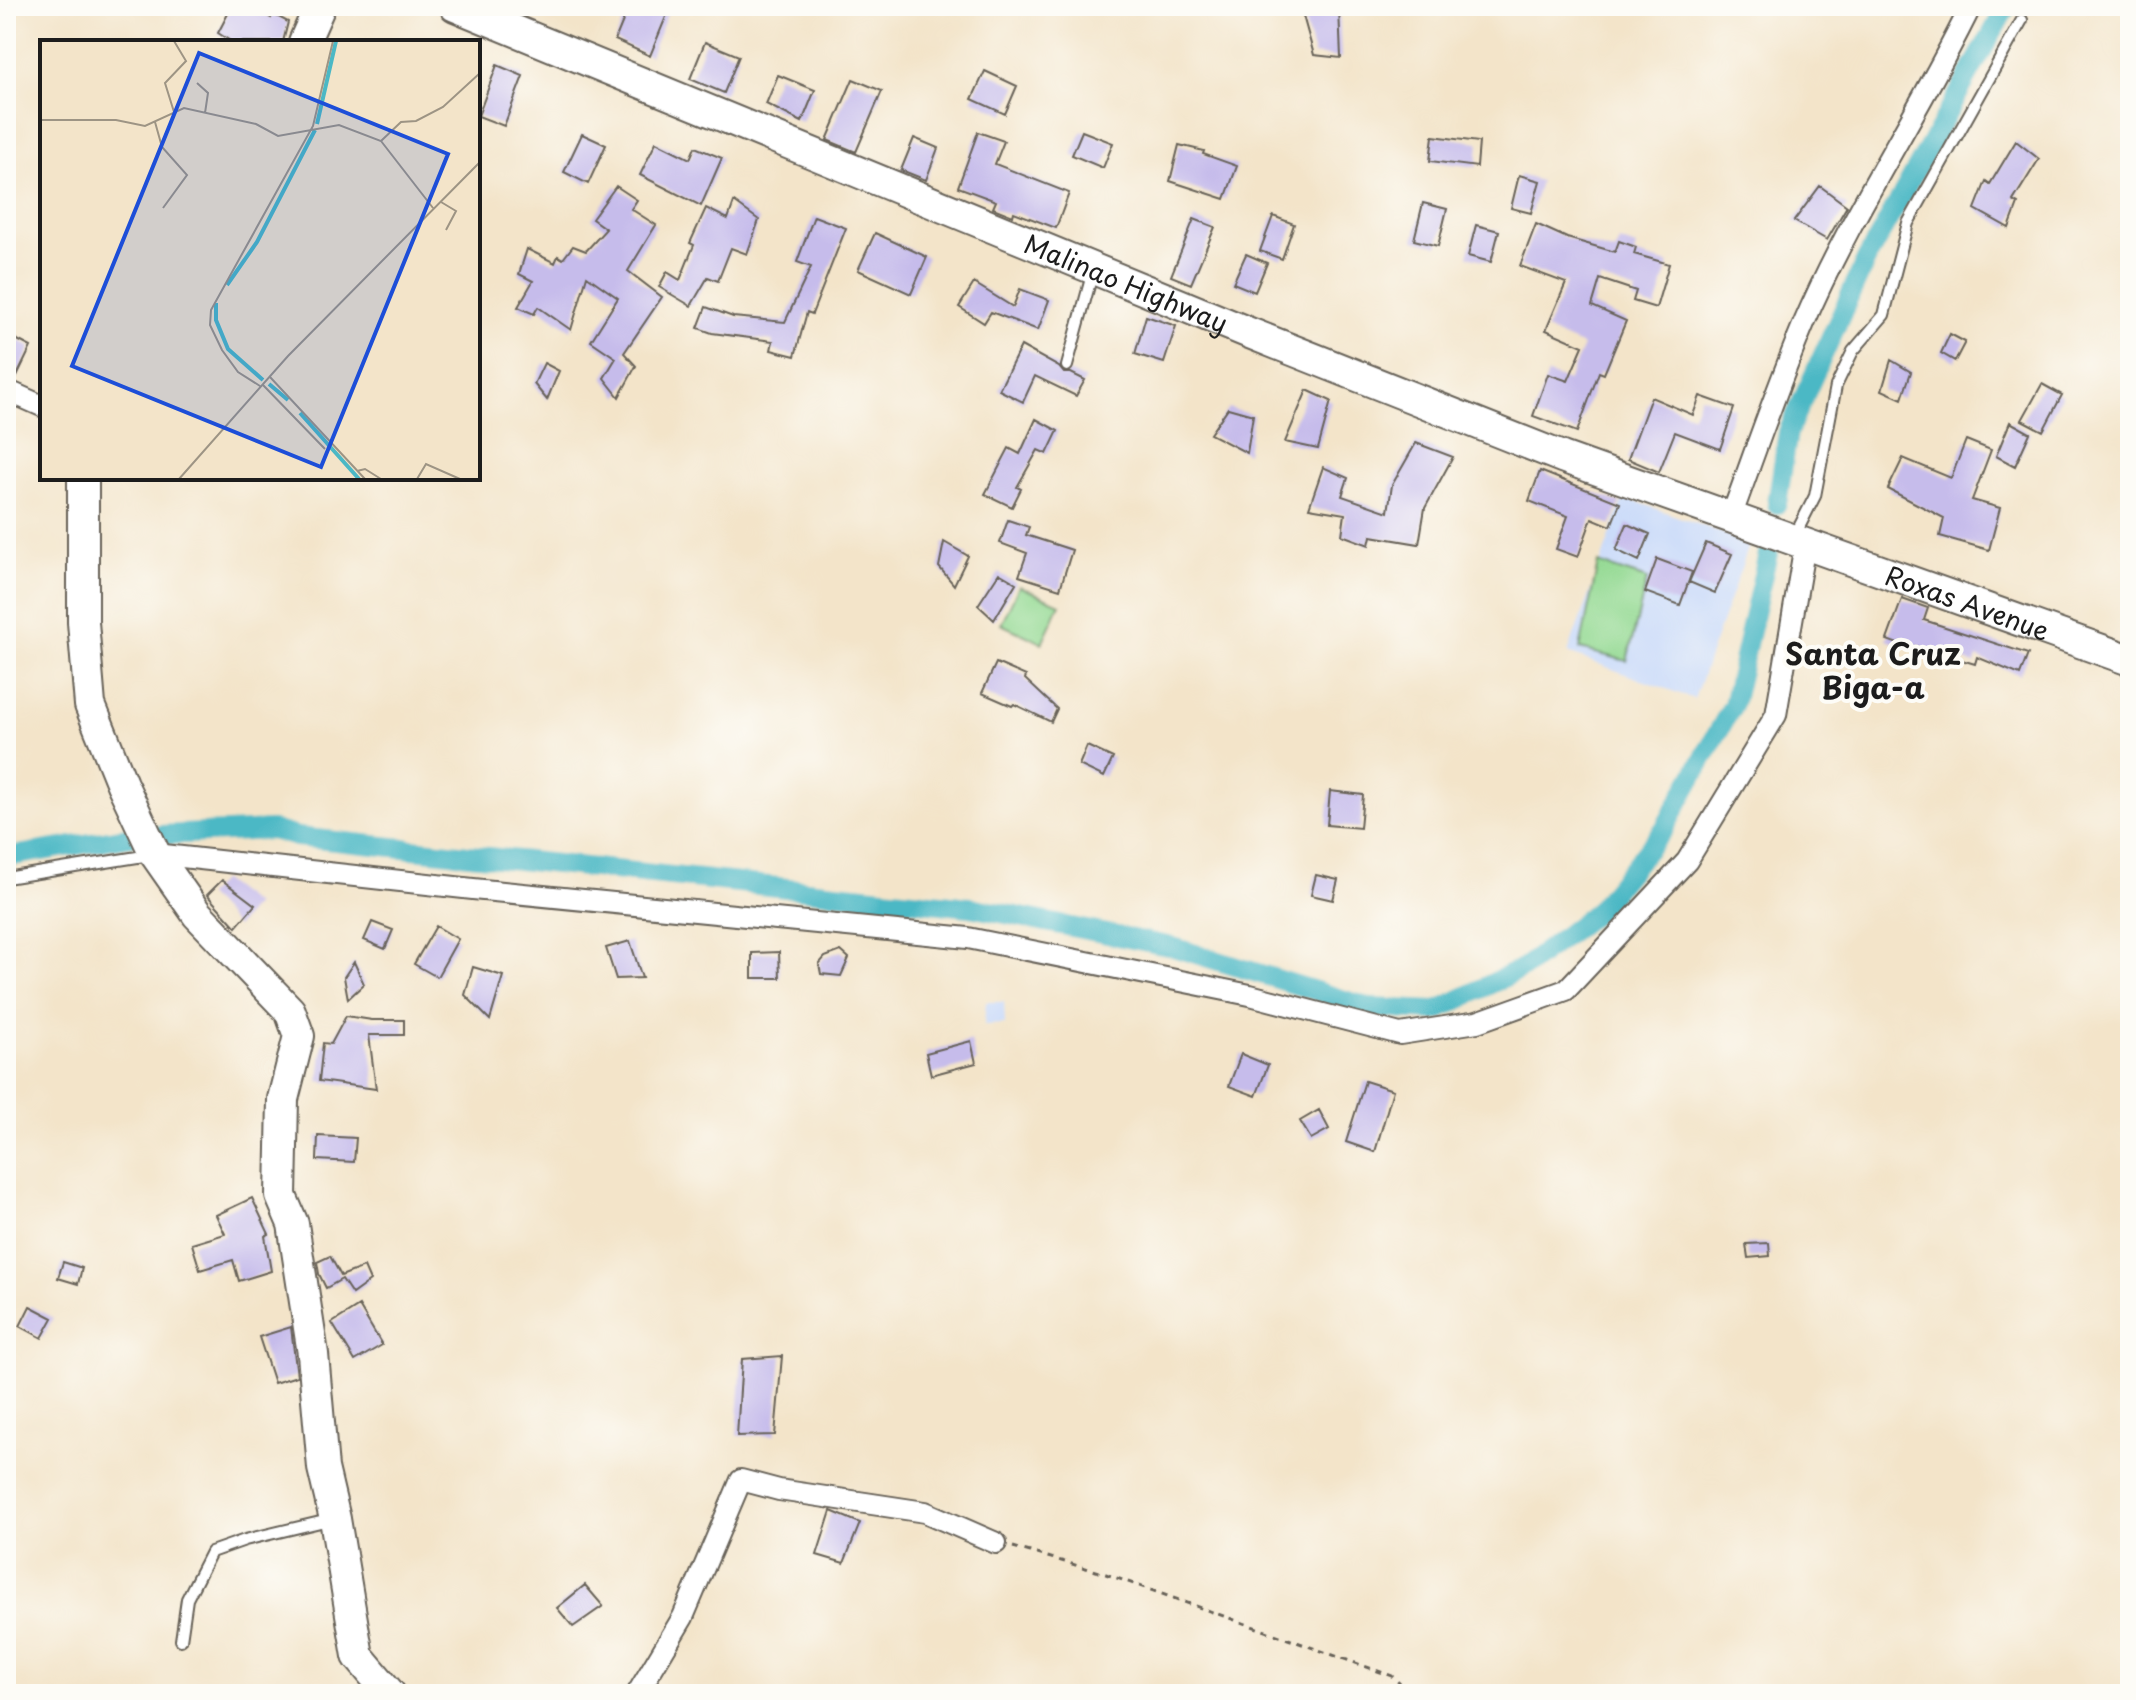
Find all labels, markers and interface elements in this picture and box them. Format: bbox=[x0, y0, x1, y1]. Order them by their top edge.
inset map bbox=[40, 40, 480, 480]
street label: Malinao Highway bbox=[1019, 223, 1234, 342]
street label: Roxas Avenue bbox=[1880, 555, 2055, 649]
district label: Santa Cruz Biga-a bbox=[1785, 630, 1961, 709]

